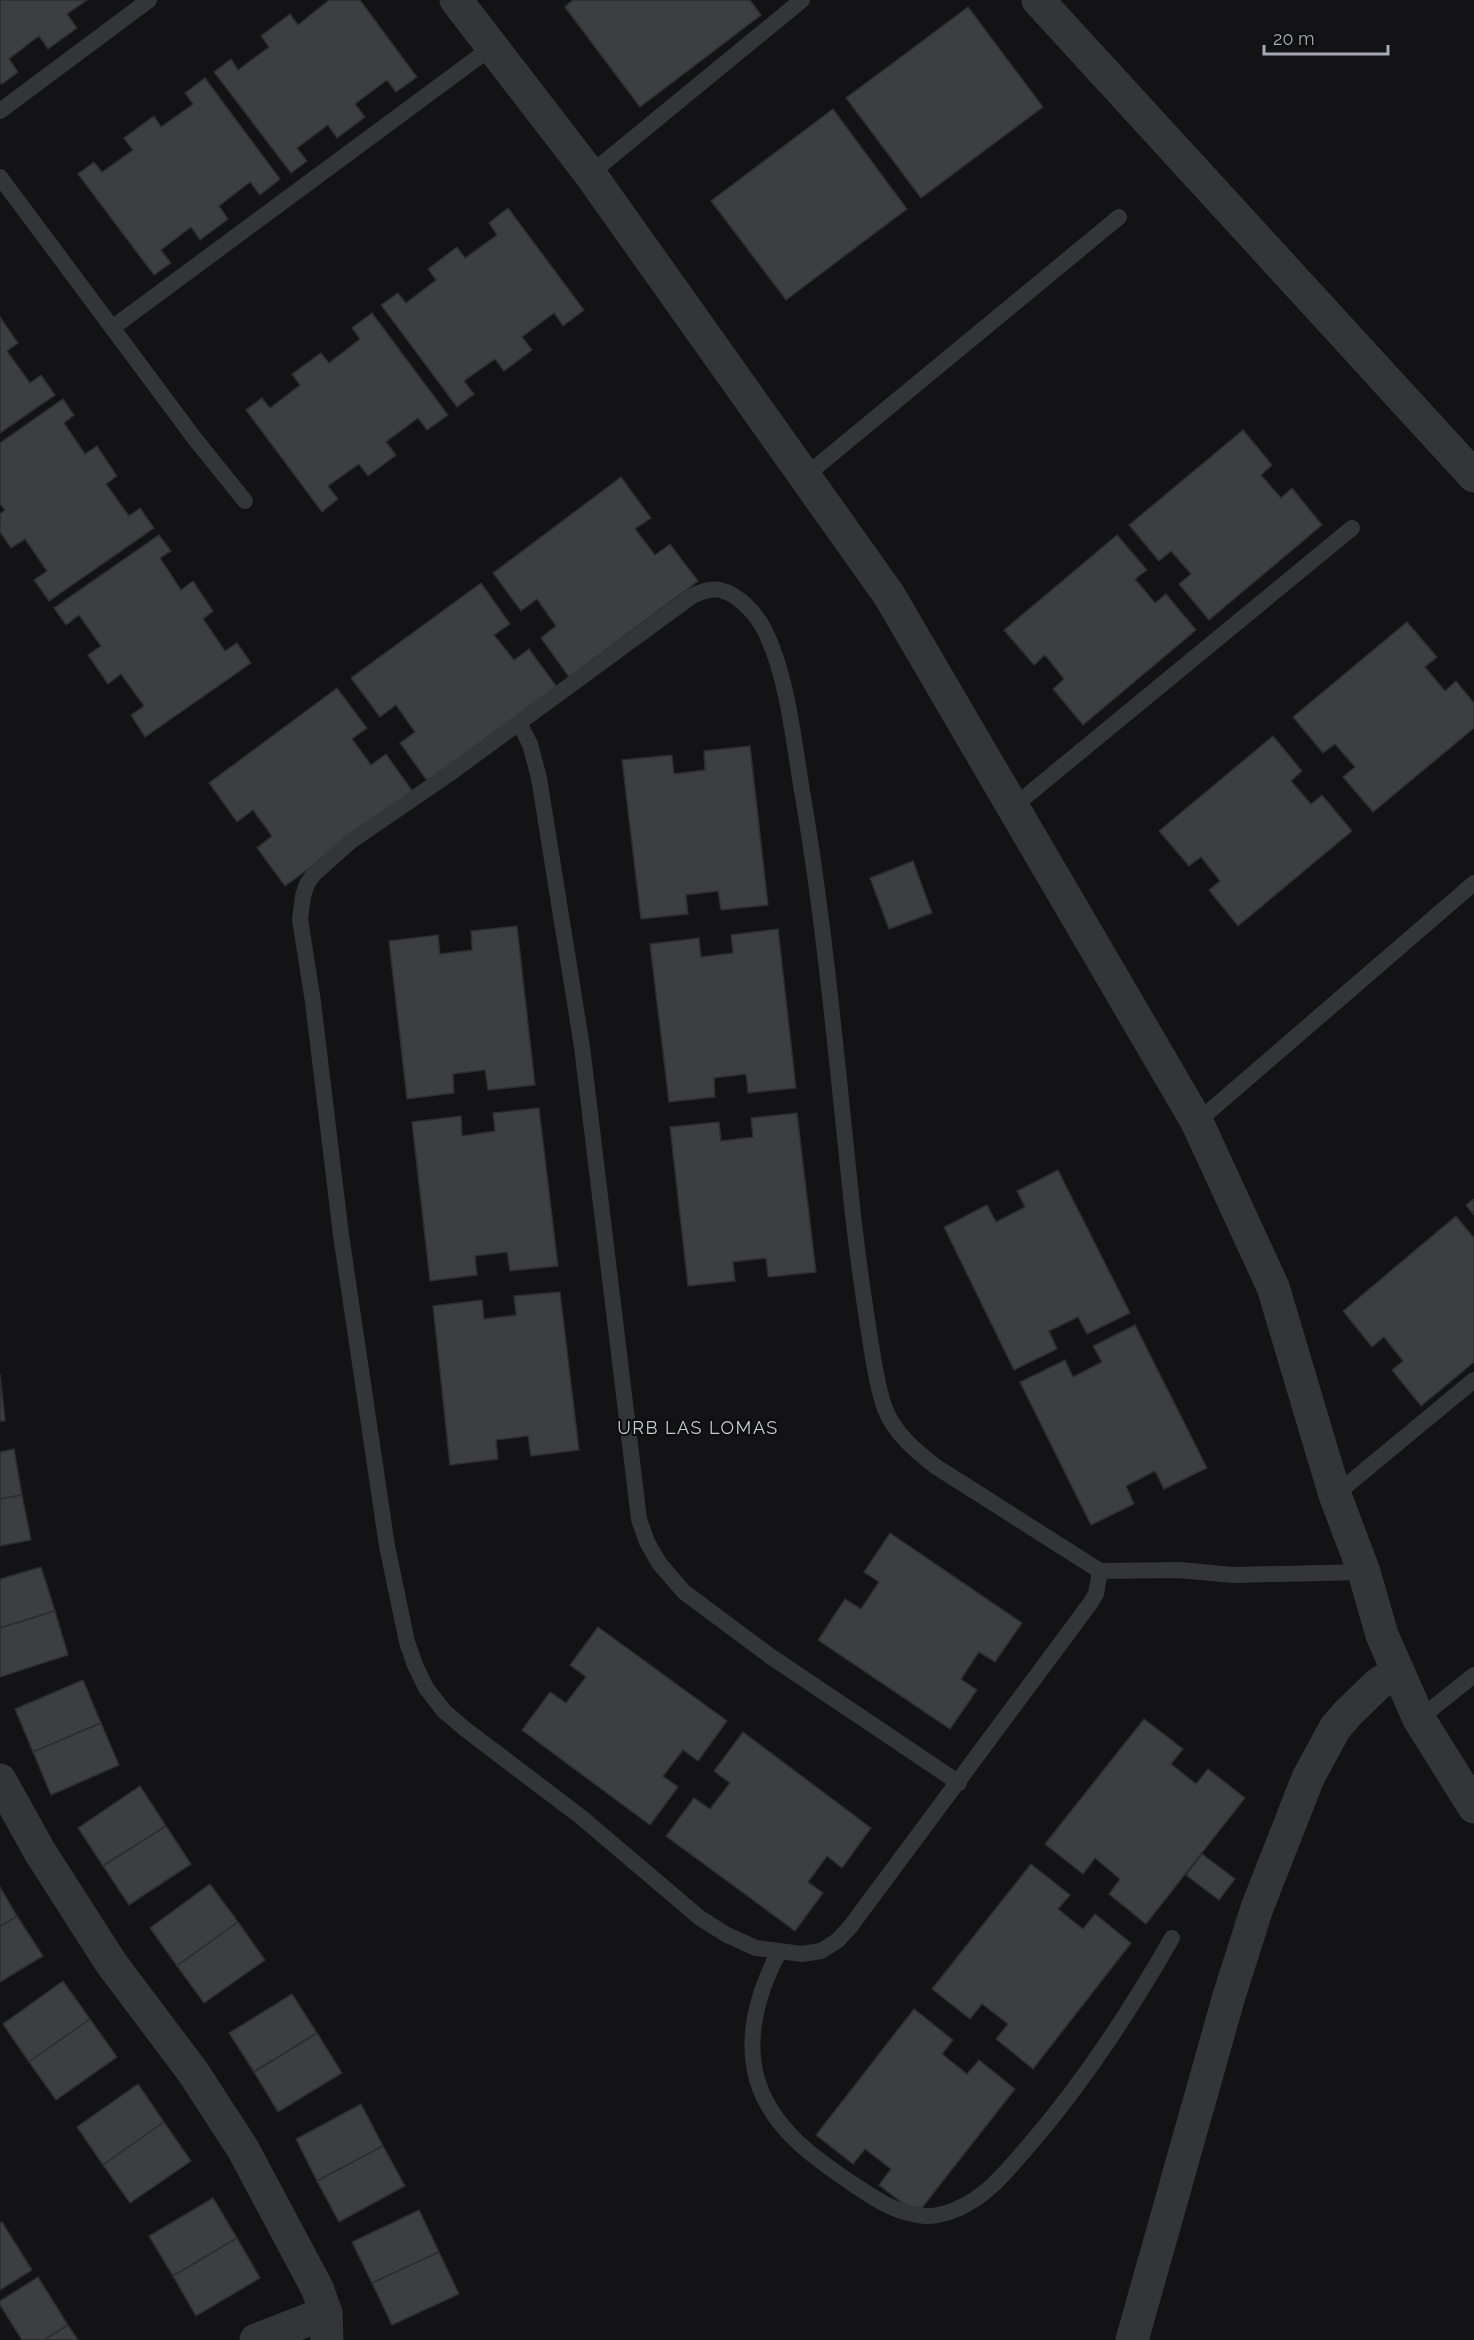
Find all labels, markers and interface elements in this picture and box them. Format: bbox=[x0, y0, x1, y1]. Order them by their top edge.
scale bar bbox=[1264, 18, 1388, 56]
text: 20 m bbox=[1273, 28, 1315, 49]
district label: URB LAS LOMAS bbox=[617, 1417, 779, 1438]

